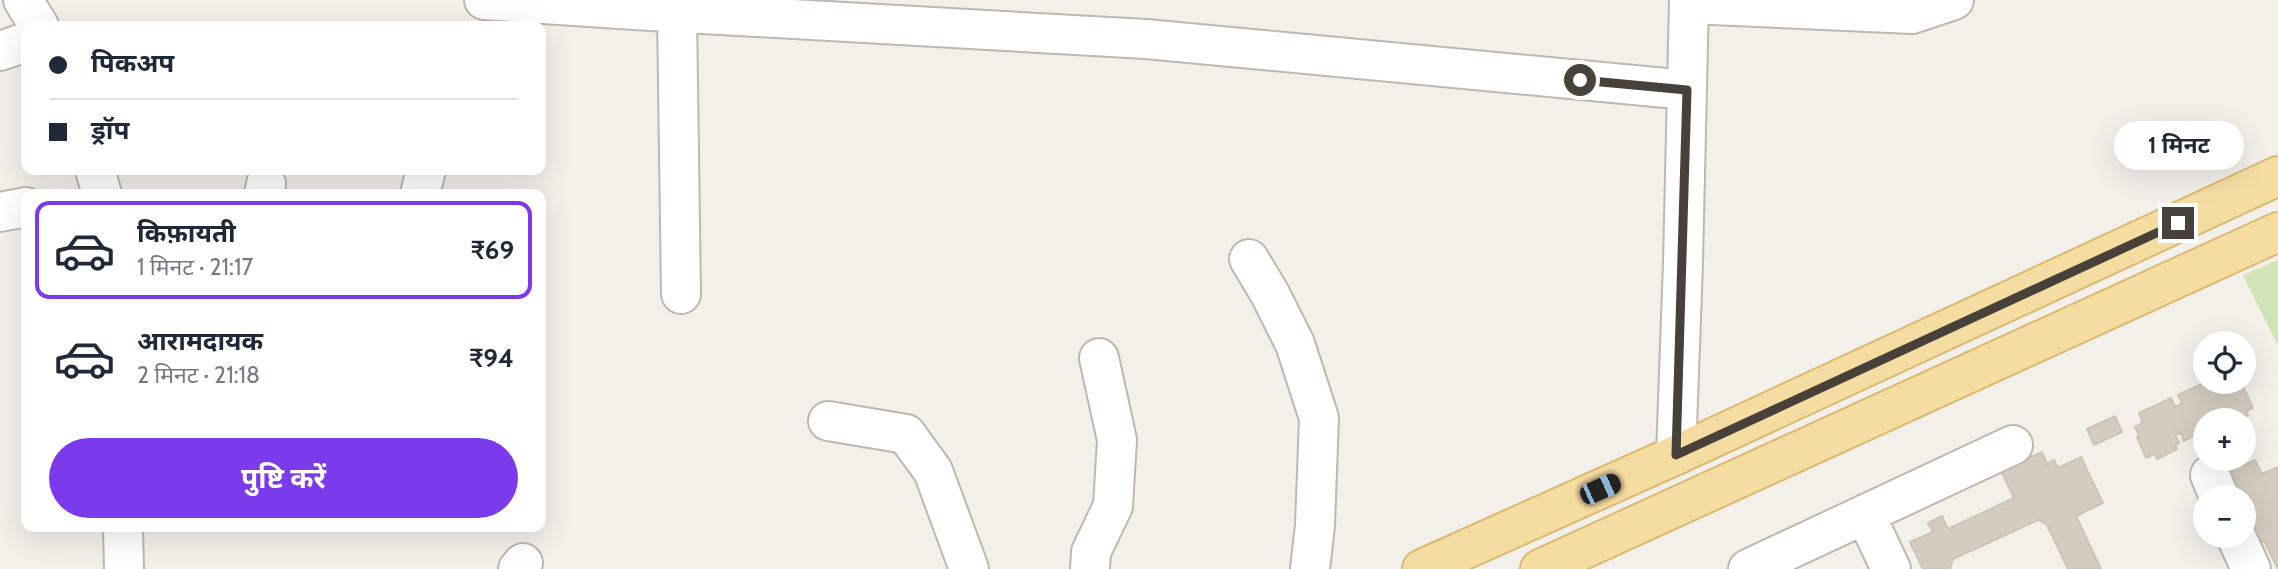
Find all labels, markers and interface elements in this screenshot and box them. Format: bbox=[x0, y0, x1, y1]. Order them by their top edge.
text: पिकअप bbox=[91, 47, 174, 79]
route start bbox=[1564, 64, 1596, 96]
text: ड्रॉप bbox=[91, 114, 129, 146]
callout: 1 मिनट bbox=[2113, 122, 2243, 170]
text: 1 मिनट bbox=[2148, 131, 2210, 159]
route end bbox=[2162, 207, 2194, 239]
text: किफ़ायती bbox=[137, 217, 236, 249]
icon: car bbox=[53, 219, 116, 282]
text: ₹69 bbox=[471, 234, 514, 266]
text: 1 मिनट · 21:17 bbox=[137, 253, 253, 281]
text: आरामदायक bbox=[137, 325, 263, 357]
icon: car bbox=[53, 327, 116, 390]
map controls bbox=[2193, 331, 2256, 548]
button: locate bbox=[2193, 331, 2256, 394]
text: ₹94 bbox=[469, 342, 514, 374]
text: 2 मिनट · 21:18 bbox=[137, 361, 260, 389]
button: + bbox=[2193, 408, 2256, 471]
button: पुष्टि करें bbox=[49, 438, 518, 518]
car bbox=[1577, 471, 1624, 507]
button: − bbox=[2193, 485, 2256, 548]

